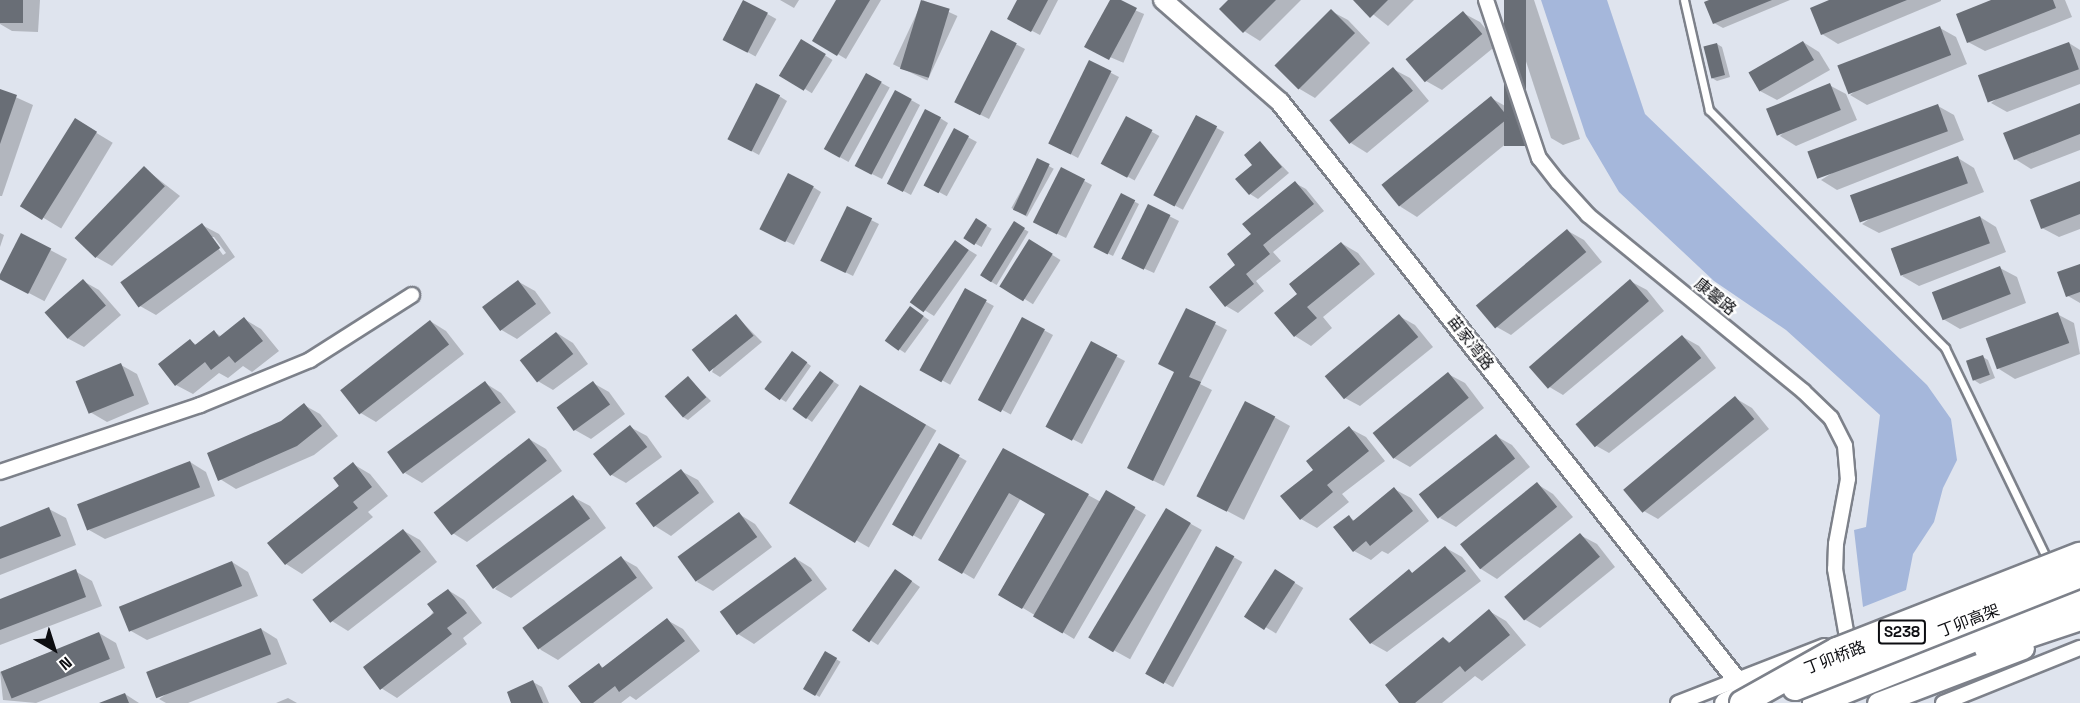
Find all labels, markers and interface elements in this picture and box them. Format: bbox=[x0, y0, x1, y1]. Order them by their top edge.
street label: 康馨路 bbox=[1690, 274, 1740, 320]
street label: 苗家湾路 bbox=[1443, 312, 1497, 374]
street label: 丁卯高架 bbox=[1936, 601, 2002, 641]
north arrow bbox=[24, 619, 84, 679]
road number: S238 bbox=[1876, 620, 1928, 644]
street label: 丁卯桥路 bbox=[1802, 638, 1868, 678]
text: N bbox=[55, 652, 76, 675]

